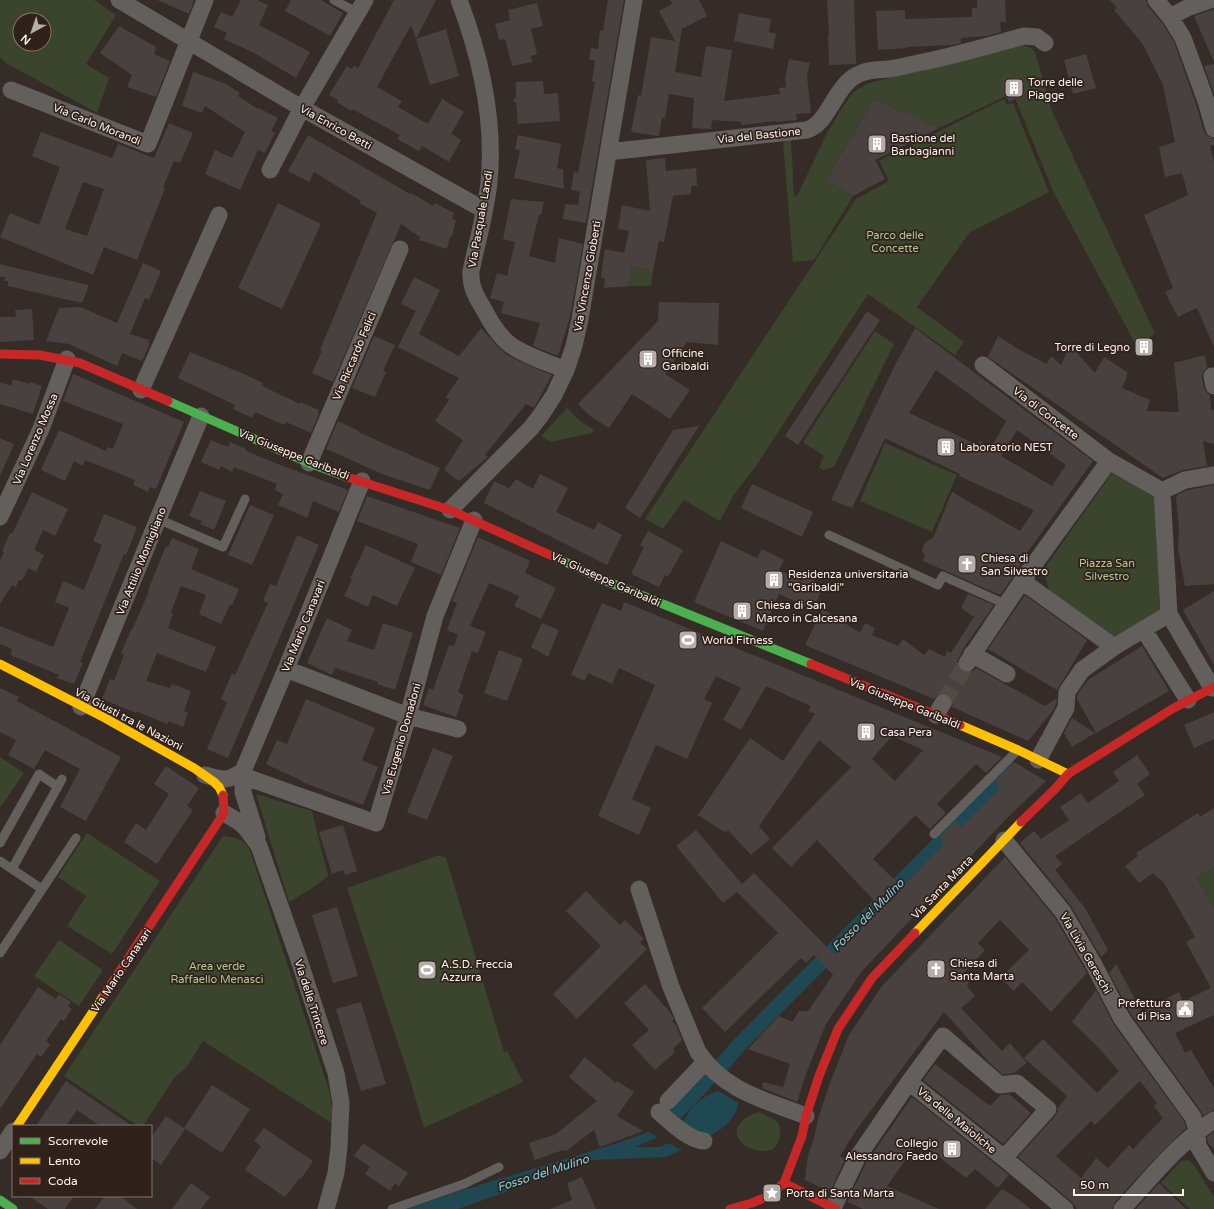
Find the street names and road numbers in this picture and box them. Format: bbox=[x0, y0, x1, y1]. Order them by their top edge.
street label: Via Carlo Morandi bbox=[51, 101, 143, 148]
street label: Via Enrico Betti bbox=[298, 102, 374, 153]
street label: Via del Bastione bbox=[717, 125, 801, 146]
street label: Via Pasquale Landi bbox=[466, 169, 495, 269]
street label: Via Vincenzo Gioberti bbox=[571, 220, 604, 332]
street label: Via Riccardo Felici bbox=[330, 310, 379, 402]
street label: Via di Concette bbox=[1010, 384, 1081, 442]
street label: Via Lorenzo Mossa bbox=[10, 391, 61, 487]
street label: Via Giuseppe Garibaldi bbox=[236, 426, 351, 483]
street label: Via Attilio Momigliano bbox=[114, 505, 169, 617]
street label: Via Giuseppe Garibaldi bbox=[549, 549, 663, 610]
street label: Via Mario Canavari bbox=[279, 578, 328, 674]
street label: Via Giuseppe Garibaldi bbox=[847, 675, 962, 732]
street label: Via Eugenio Donadoni bbox=[379, 682, 424, 797]
street label: Via Giusti tra le Nazioni bbox=[72, 685, 185, 754]
street label: Via Santa Marta bbox=[909, 853, 976, 922]
street label: Via Livia Gereschi bbox=[1057, 910, 1114, 996]
street label: Via Mario Canavari bbox=[89, 926, 154, 1015]
street label: Via delle Trincere bbox=[292, 958, 331, 1047]
street label: Via delle Maioliche bbox=[915, 1085, 999, 1156]

